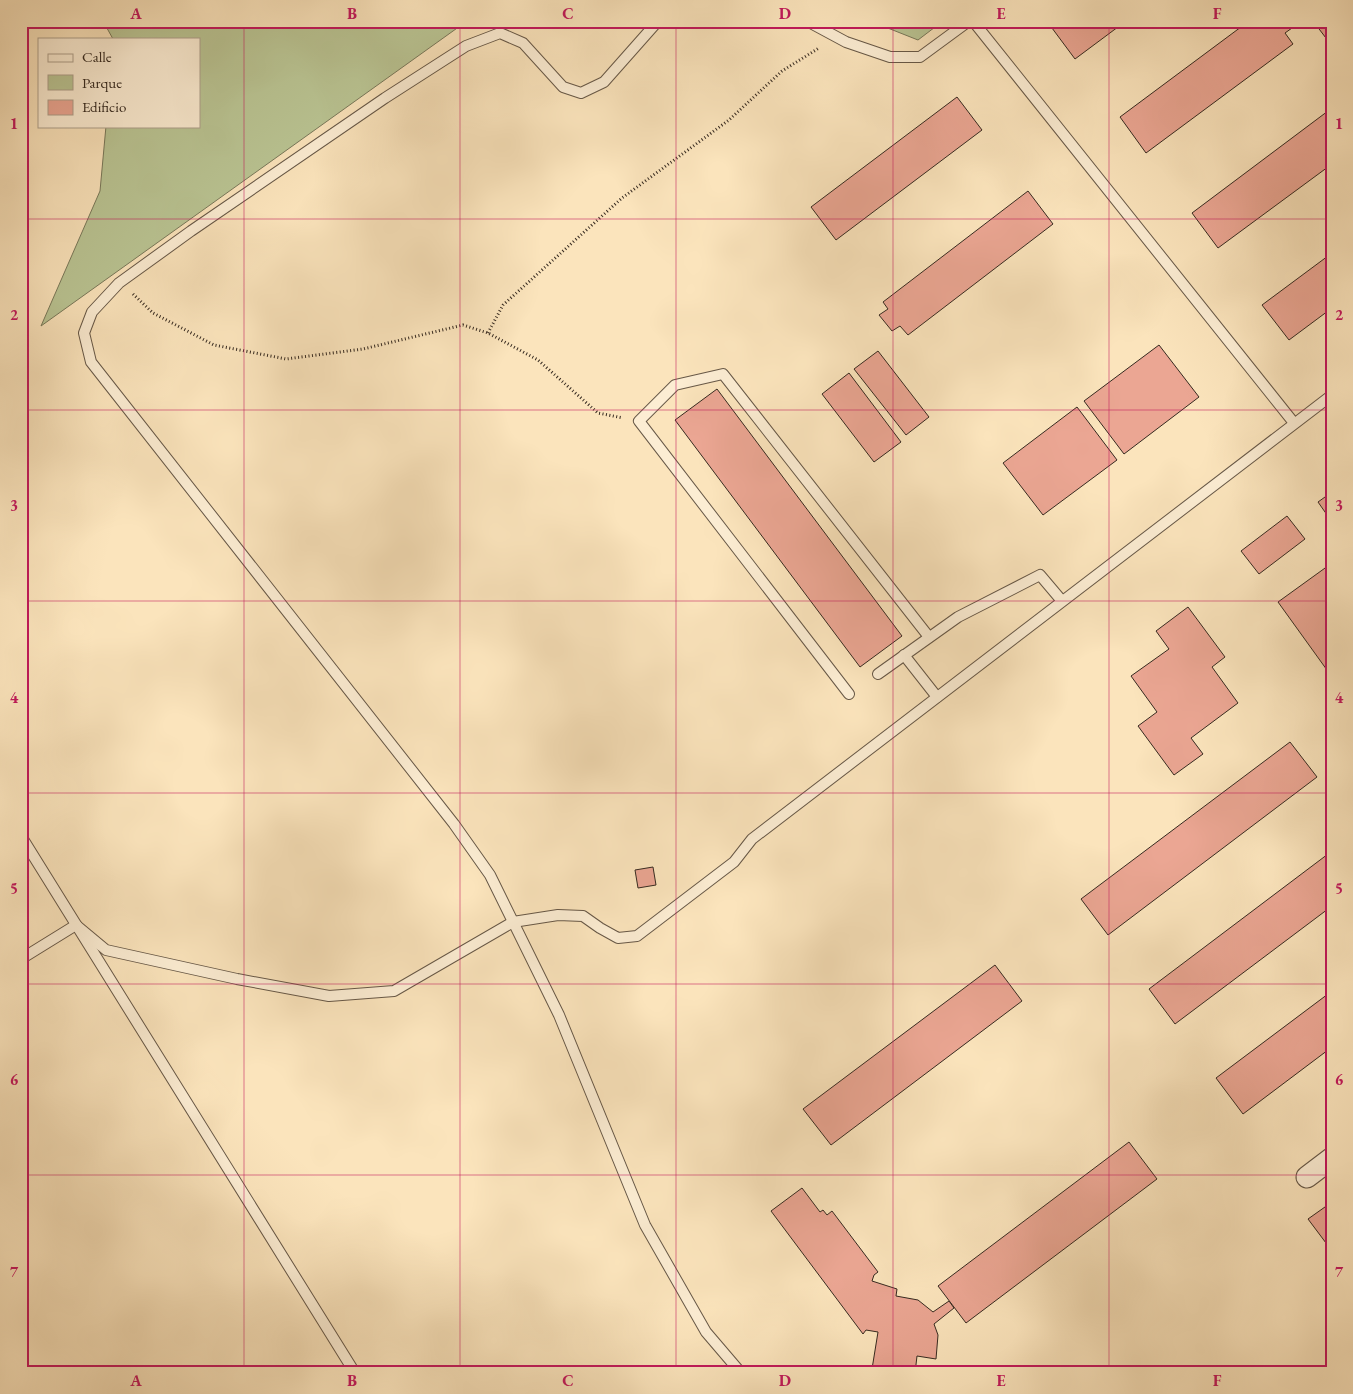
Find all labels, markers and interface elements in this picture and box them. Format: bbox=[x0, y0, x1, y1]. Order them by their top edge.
text: A bbox=[129, 3, 142, 24]
text: B bbox=[347, 3, 357, 24]
text: C bbox=[562, 3, 574, 24]
text: D bbox=[779, 3, 791, 24]
text: E bbox=[996, 3, 1006, 24]
text: F bbox=[1213, 3, 1222, 24]
legend bbox=[38, 38, 200, 128]
text: Calle bbox=[82, 47, 112, 66]
text: Parque bbox=[82, 73, 122, 92]
text: Edificio bbox=[82, 97, 126, 116]
text: 1 bbox=[10, 113, 18, 134]
text: 1 bbox=[1335, 113, 1343, 134]
text: 2 bbox=[10, 304, 19, 325]
text: 2 bbox=[1335, 304, 1344, 325]
text: 3 bbox=[10, 495, 18, 516]
text: 3 bbox=[1335, 495, 1343, 516]
text: 4 bbox=[10, 687, 19, 708]
text: 4 bbox=[1335, 687, 1344, 708]
text: 5 bbox=[10, 878, 18, 899]
text: 5 bbox=[1335, 878, 1343, 899]
text: 6 bbox=[10, 1069, 19, 1090]
text: 6 bbox=[1335, 1069, 1344, 1090]
text: 7 bbox=[10, 1261, 19, 1282]
text: 7 bbox=[1335, 1261, 1344, 1282]
text: A bbox=[129, 1370, 142, 1391]
text: B bbox=[347, 1370, 357, 1391]
text: C bbox=[562, 1370, 574, 1391]
text: D bbox=[779, 1370, 791, 1391]
text: E bbox=[996, 1370, 1006, 1391]
text: F bbox=[1213, 1370, 1222, 1391]

